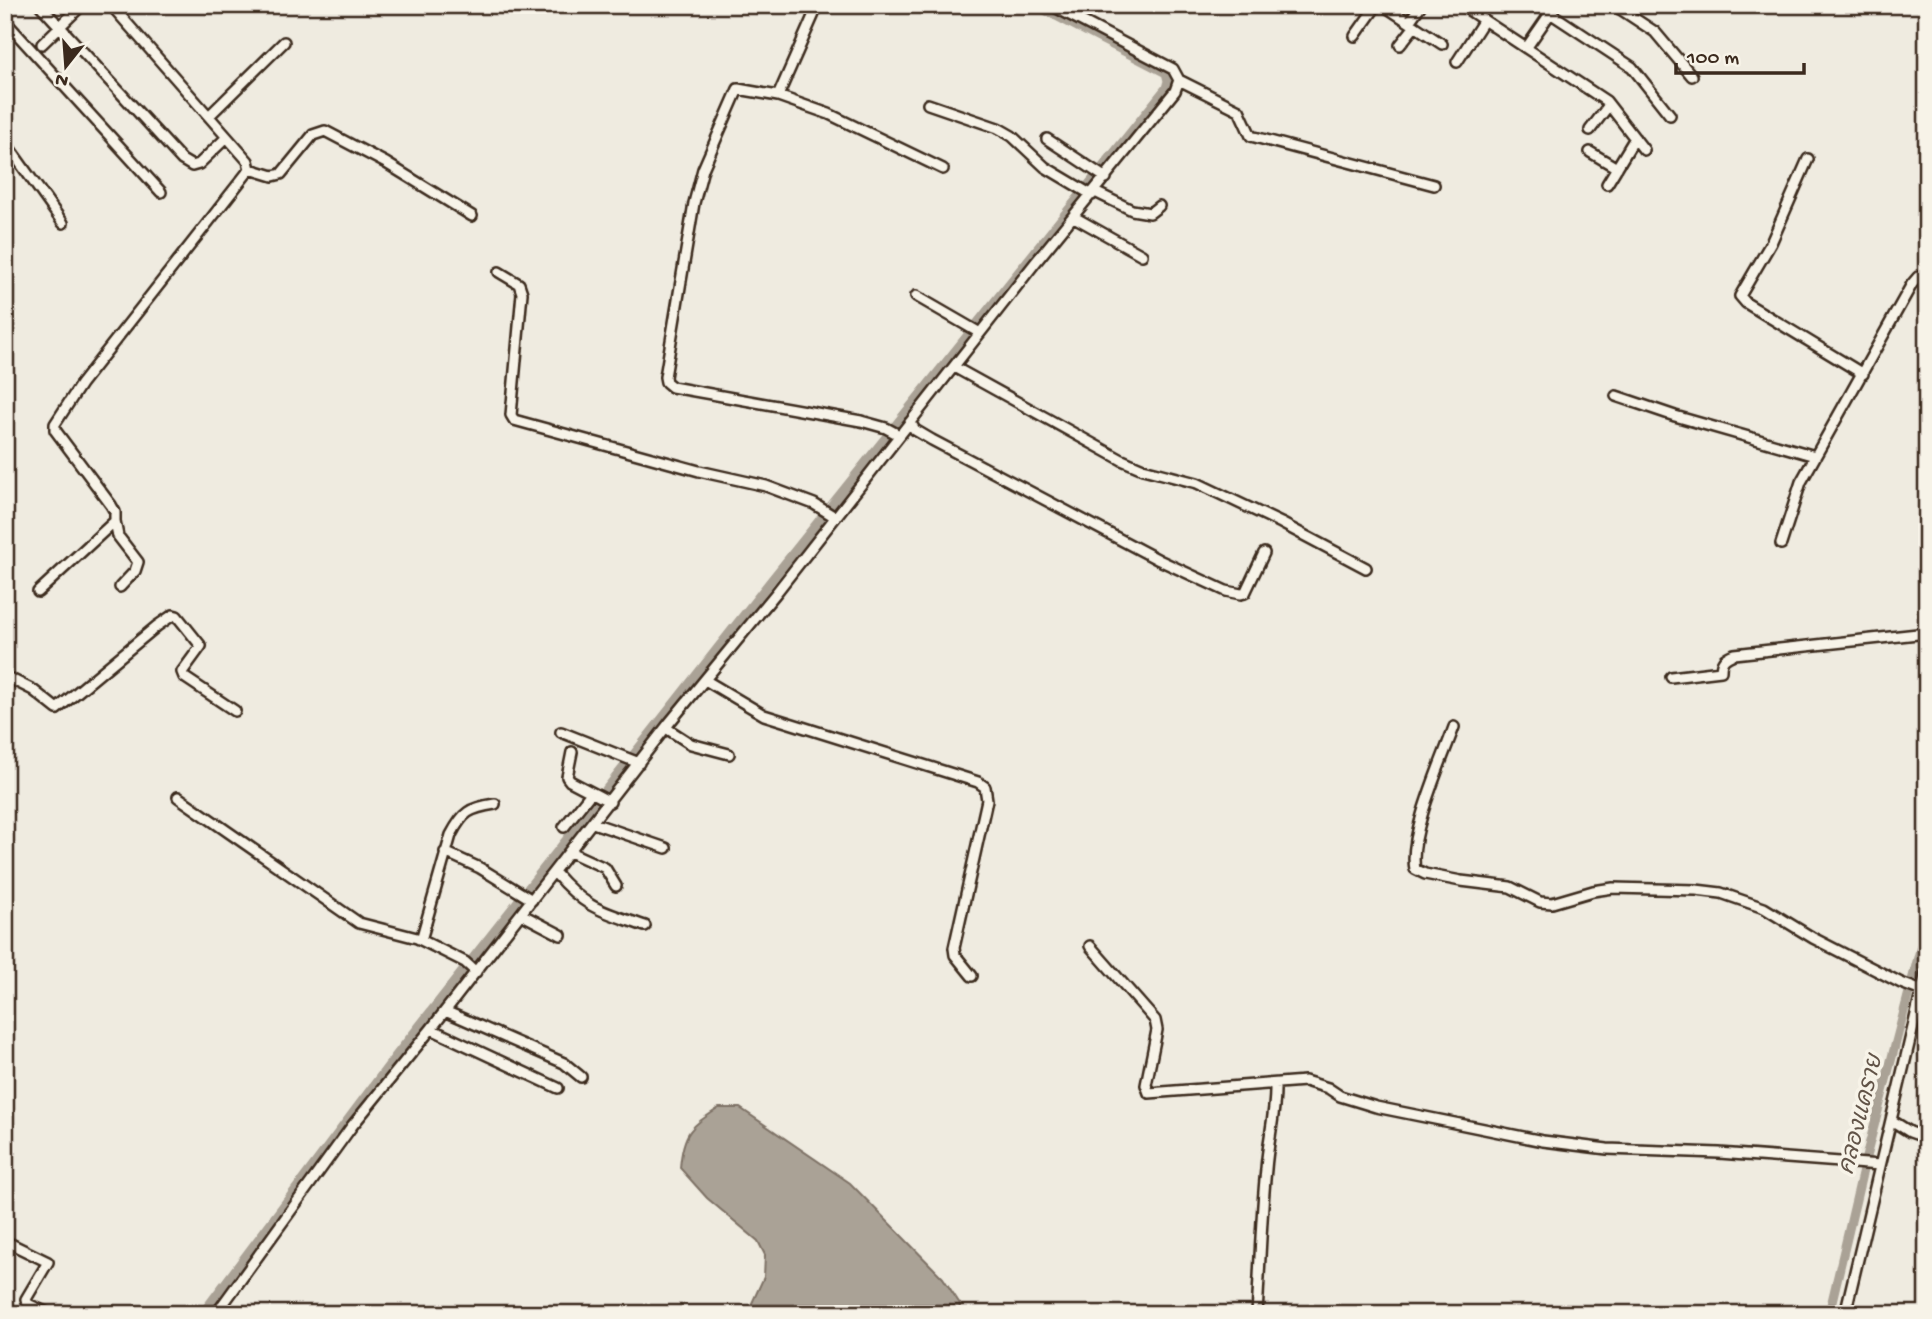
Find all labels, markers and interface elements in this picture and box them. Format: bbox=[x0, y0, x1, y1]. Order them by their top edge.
north arrow bbox=[32, 32, 102, 102]
scale bar bbox=[1676, 32, 1804, 76]
text: 100 m bbox=[1686, 47, 1739, 72]
text: N bbox=[53, 66, 71, 92]
water label: คลองเเคราย bbox=[1835, 1051, 1891, 1177]

